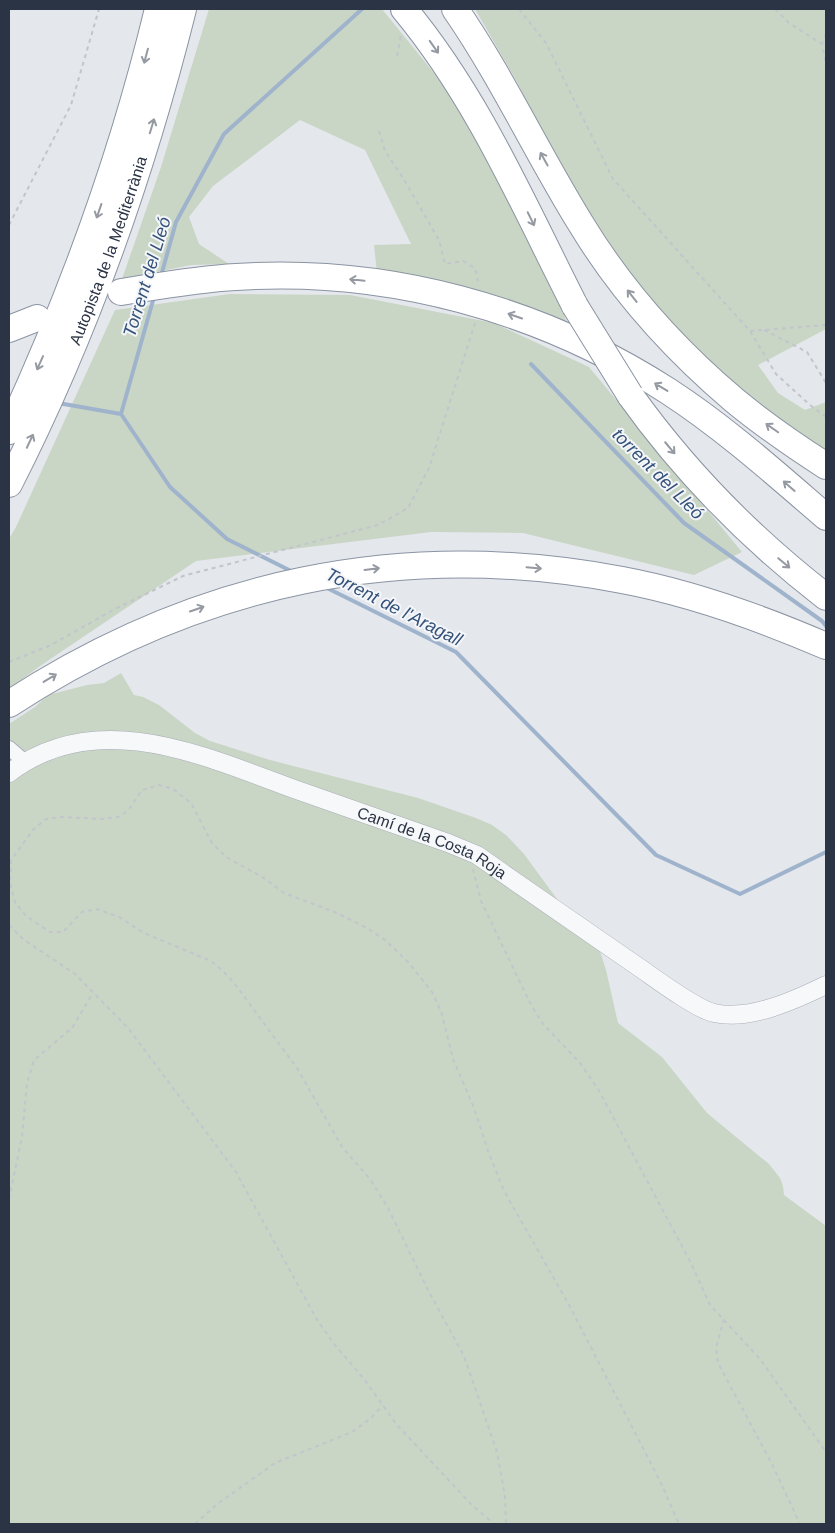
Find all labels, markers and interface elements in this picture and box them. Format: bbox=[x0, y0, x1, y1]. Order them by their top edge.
one-way arrow bbox=[429, 40, 439, 54]
one-way arrow bbox=[141, 48, 150, 64]
one-way arrow bbox=[147, 118, 157, 134]
one-way arrow bbox=[539, 152, 549, 167]
street label: Autopista de la Mediterrània bbox=[66, 154, 150, 347]
one-way arrow bbox=[94, 203, 103, 219]
one-way arrow bbox=[527, 211, 537, 226]
water label: Torrent del Lleó bbox=[119, 215, 175, 339]
one-way arrow bbox=[349, 275, 365, 285]
one-way arrow bbox=[627, 289, 637, 303]
one-way arrow bbox=[508, 311, 523, 320]
one-way arrow bbox=[35, 355, 45, 370]
one-way arrow bbox=[654, 381, 668, 391]
one-way arrow bbox=[765, 423, 779, 433]
water label: torrent del Lleó bbox=[608, 424, 708, 524]
one-way arrow bbox=[26, 433, 36, 448]
one-way arrow bbox=[664, 441, 675, 454]
one-way arrow bbox=[783, 480, 796, 491]
one-way arrow bbox=[777, 557, 790, 569]
one-way arrow bbox=[526, 563, 542, 572]
water label: Torrent de l'Aragall bbox=[323, 564, 466, 650]
one-way arrow bbox=[364, 564, 380, 574]
one-way arrow bbox=[189, 604, 204, 613]
one-way arrow bbox=[43, 672, 57, 682]
street label: Camí de la Costa Roja bbox=[355, 804, 510, 882]

